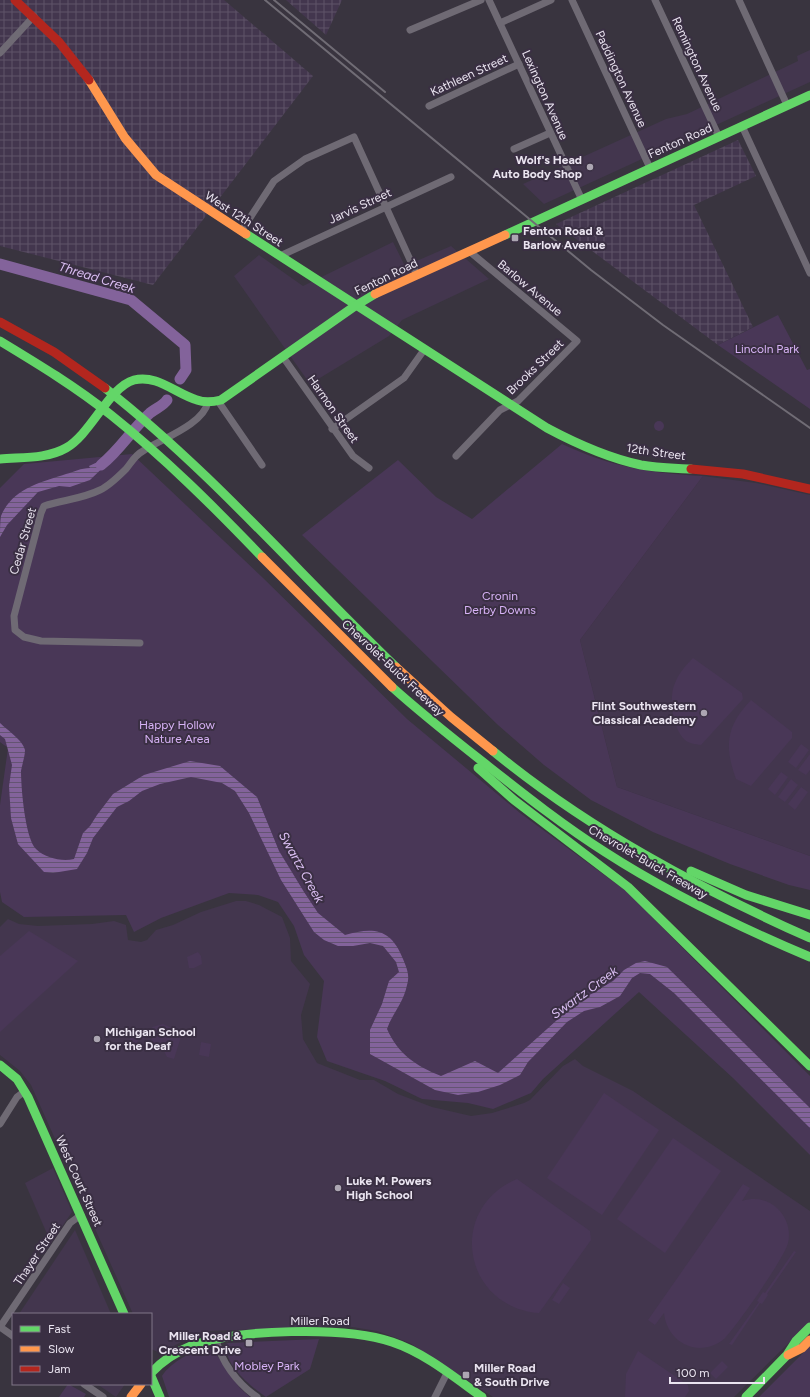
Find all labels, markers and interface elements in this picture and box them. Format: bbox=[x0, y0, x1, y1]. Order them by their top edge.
street label: Remington Avenue bbox=[669, 15, 725, 114]
street label: Paddington Avenue bbox=[592, 28, 650, 130]
street label: Lexington Avenue bbox=[519, 48, 571, 142]
street label: Kathleen Street bbox=[428, 51, 510, 99]
street label: Fenton Road bbox=[646, 121, 714, 161]
place label: Wolf's Head Auto Body Shop bbox=[493, 153, 582, 181]
marker: Wolf's Head Auto Body Shop bbox=[585, 162, 595, 172]
street label: Jarvis Street bbox=[326, 185, 394, 227]
street label: West 12th Street bbox=[202, 189, 286, 250]
place label: Fenton Road & Barlow Avenue bbox=[523, 224, 606, 252]
marker: Fenton Road & Barlow Avenue bbox=[510, 233, 520, 243]
street label: Fenton Road bbox=[352, 256, 420, 298]
street label: Barlow Avenue bbox=[495, 257, 565, 319]
water label: Thread Creek bbox=[57, 259, 137, 296]
street label: Brooks Street bbox=[504, 336, 567, 397]
park label: Lincoln Park bbox=[735, 342, 799, 356]
street label: Harmon Street bbox=[304, 372, 362, 446]
street label: 12th Street bbox=[626, 441, 687, 463]
street label: Cedar Street bbox=[7, 505, 39, 576]
park label: Cronin Derby Downs bbox=[464, 589, 536, 617]
street label: Chevrolet-Buick Freeway bbox=[339, 617, 448, 720]
place label: Flint Southwestern Classical Academy bbox=[591, 699, 696, 727]
marker: Flint Southwestern Classical Academy bbox=[699, 708, 709, 718]
park label: Happy Hollow Nature Area bbox=[139, 718, 216, 746]
street label: Chevrolet-Buick Freeway bbox=[586, 822, 710, 902]
water label: Swartz Creek bbox=[276, 829, 328, 906]
water label: Swartz Creek bbox=[548, 963, 621, 1022]
place label: Michigan School for the Deaf bbox=[105, 1025, 196, 1053]
marker: Michigan School for the Deaf bbox=[92, 1034, 102, 1044]
street label: West Court Street bbox=[53, 1133, 106, 1229]
place label: Luke M. Powers High School bbox=[346, 1174, 432, 1202]
marker: Luke M. Powers High School bbox=[333, 1183, 343, 1193]
street label: Thayer Street bbox=[11, 1220, 63, 1288]
legend bbox=[12, 1313, 152, 1385]
street label: Miller Road bbox=[290, 1314, 350, 1328]
text: Fast bbox=[48, 1322, 71, 1336]
place label: Miller Road & Crescent Drive bbox=[159, 1329, 241, 1357]
marker: Miller Road & Crescent Drive bbox=[244, 1338, 254, 1348]
text: Slow bbox=[48, 1342, 75, 1356]
park label: Mobley Park bbox=[234, 1359, 300, 1373]
scale bar bbox=[670, 1359, 764, 1385]
place label: Miller Road & South Drive bbox=[474, 1361, 550, 1389]
text: Jam bbox=[48, 1362, 71, 1376]
text: 100 m bbox=[676, 1366, 710, 1380]
marker: Miller Road & South Drive bbox=[461, 1370, 471, 1380]

